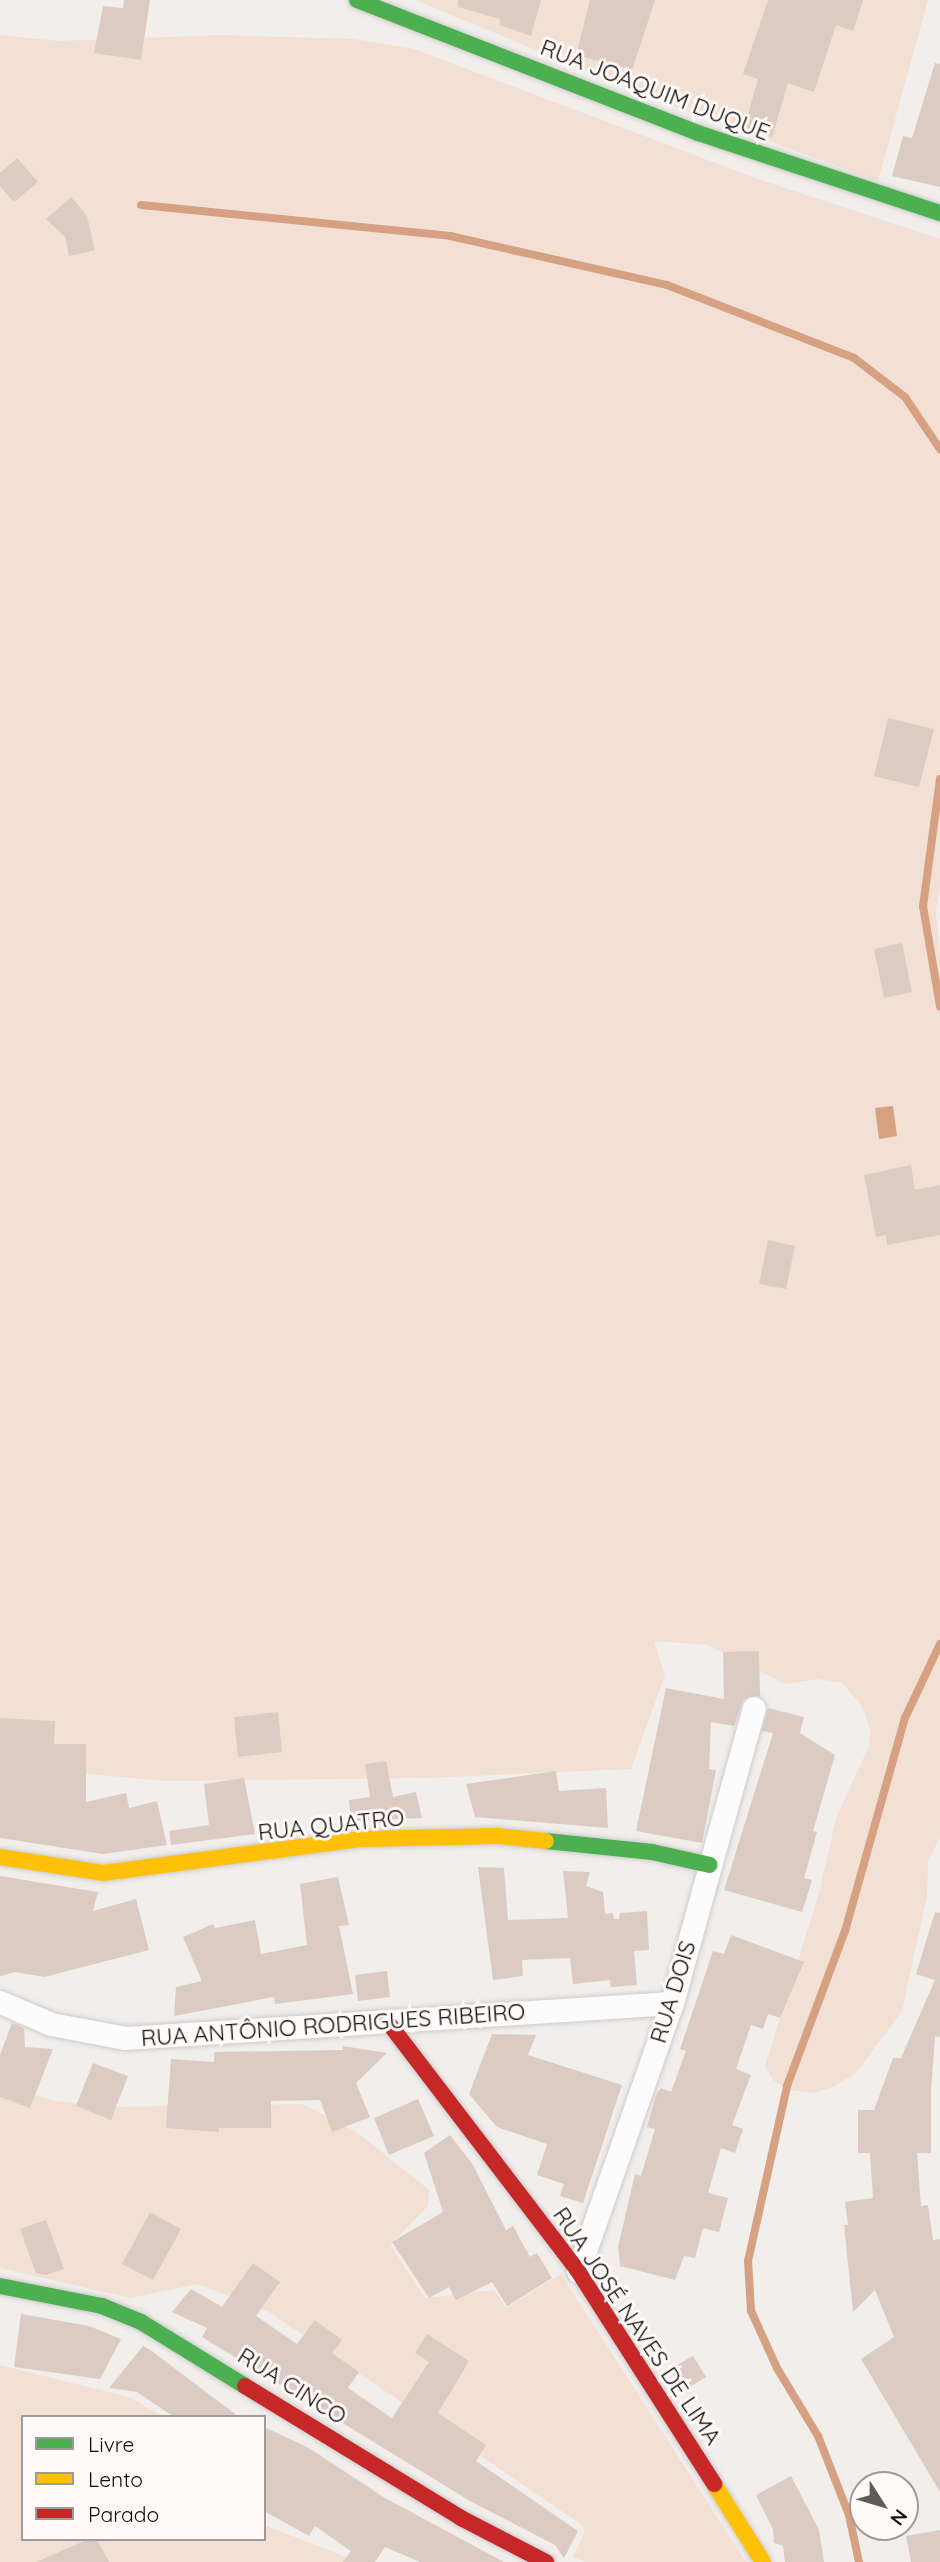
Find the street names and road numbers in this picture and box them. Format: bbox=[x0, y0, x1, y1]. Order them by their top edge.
street label: RUA JOAQUIM DUQUE bbox=[536, 33, 774, 147]
street label: RUA QUATRO bbox=[256, 1804, 406, 1846]
street label: RUA DOIS bbox=[644, 1938, 702, 2046]
street label: RUA ANTÔNIO RODRIGUES RIBEIRO bbox=[140, 1998, 526, 2052]
street label: RUA JOSÉ NAVES DE LIMA bbox=[547, 2202, 727, 2450]
street label: RUA CINCO bbox=[233, 2342, 351, 2430]

